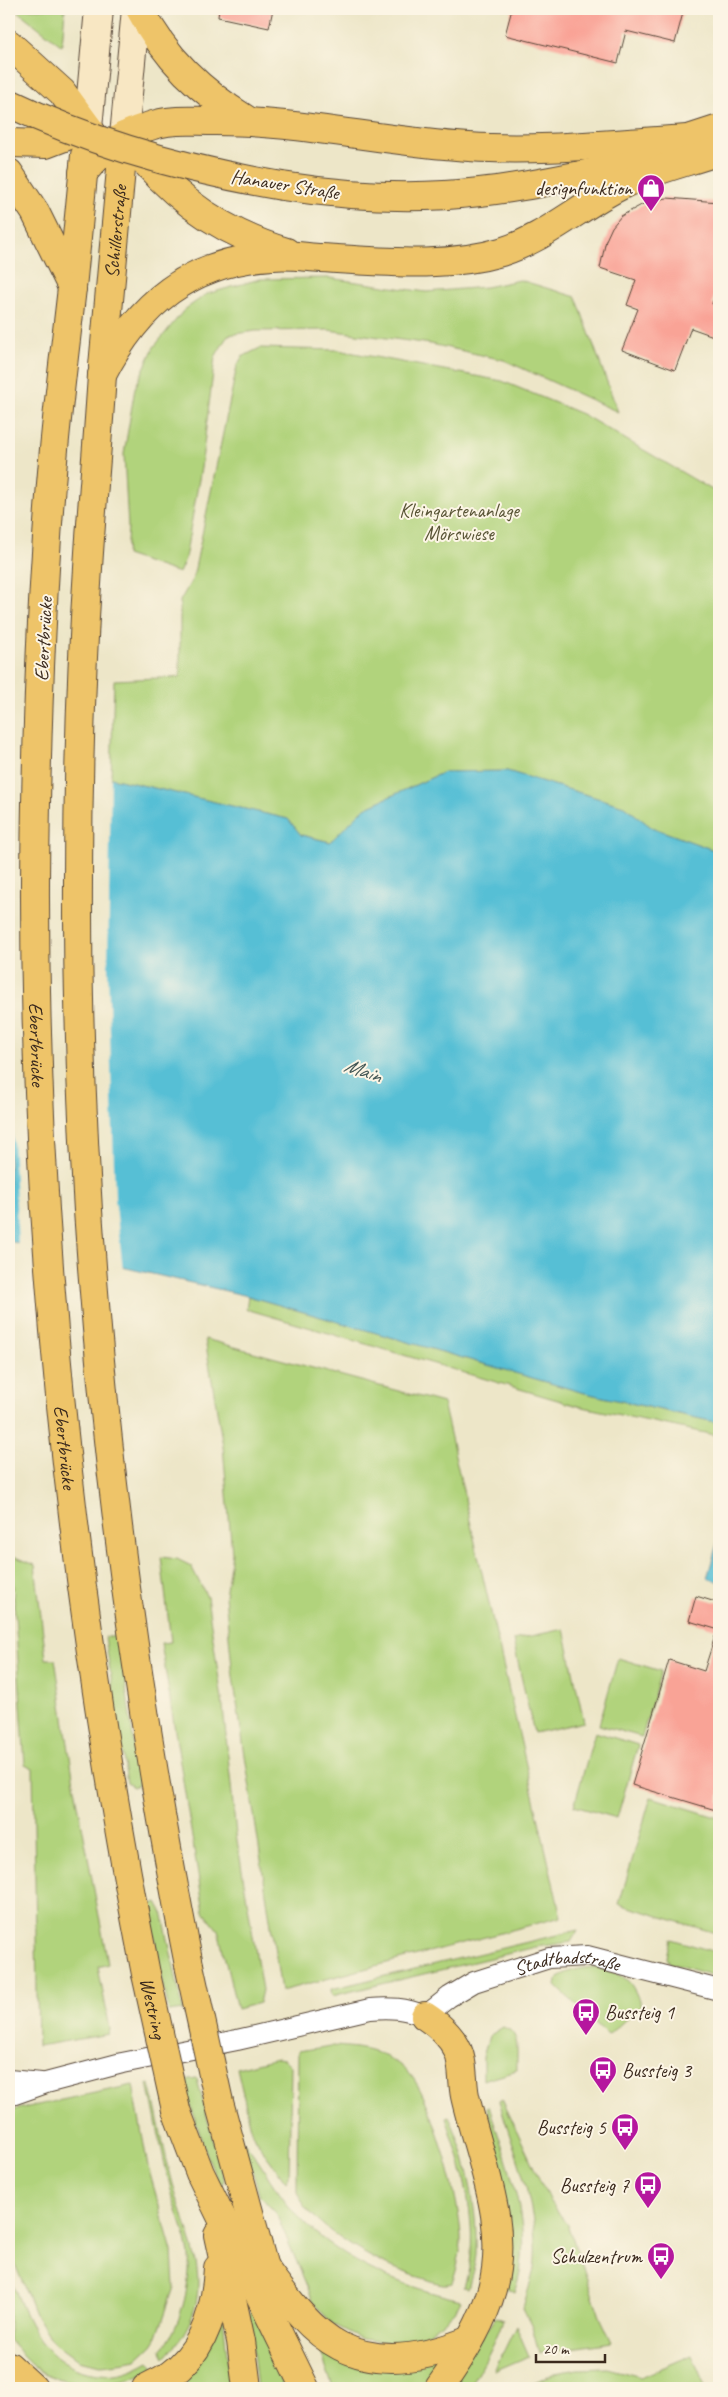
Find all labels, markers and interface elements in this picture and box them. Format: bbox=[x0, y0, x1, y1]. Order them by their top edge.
street label: Hanauer Straße bbox=[229, 164, 342, 206]
shop icon: designfunktion bbox=[636, 173, 666, 212]
place label: designfunktion bbox=[535, 176, 633, 201]
street label: Schillerstraße bbox=[99, 183, 133, 279]
park label: Kleingartenanlage Mörswiese bbox=[399, 498, 520, 546]
street label: Ebertbrücke bbox=[29, 595, 58, 682]
street label: Ebertbrücke bbox=[23, 1002, 51, 1088]
water label: Main bbox=[341, 1052, 387, 1089]
street label: Ebertbrücke bbox=[48, 1404, 82, 1492]
street label: Stadtbadstraße bbox=[511, 1944, 624, 1981]
street label: Westring bbox=[134, 1976, 172, 2043]
bus stop icon: Bussteig 1 bbox=[571, 1997, 601, 2036]
place label: Bussteig 1 bbox=[605, 2000, 675, 2025]
bus stop icon: Bussteig 3 bbox=[588, 2055, 618, 2094]
place label: Bussteig 3 bbox=[622, 2058, 693, 2083]
bus stop icon: Bussteig 5 bbox=[610, 2112, 640, 2151]
place label: Bussteig 5 bbox=[537, 2115, 607, 2140]
bus stop icon: Bussteig 7 bbox=[633, 2170, 663, 2209]
place label: Bussteig 7 bbox=[560, 2173, 630, 2198]
bus stop icon: Schulzentrum bbox=[646, 2241, 676, 2280]
place label: Schulzentrum bbox=[550, 2244, 644, 2269]
scale bar bbox=[536, 2332, 604, 2364]
text: 20 m bbox=[543, 2340, 570, 2359]

